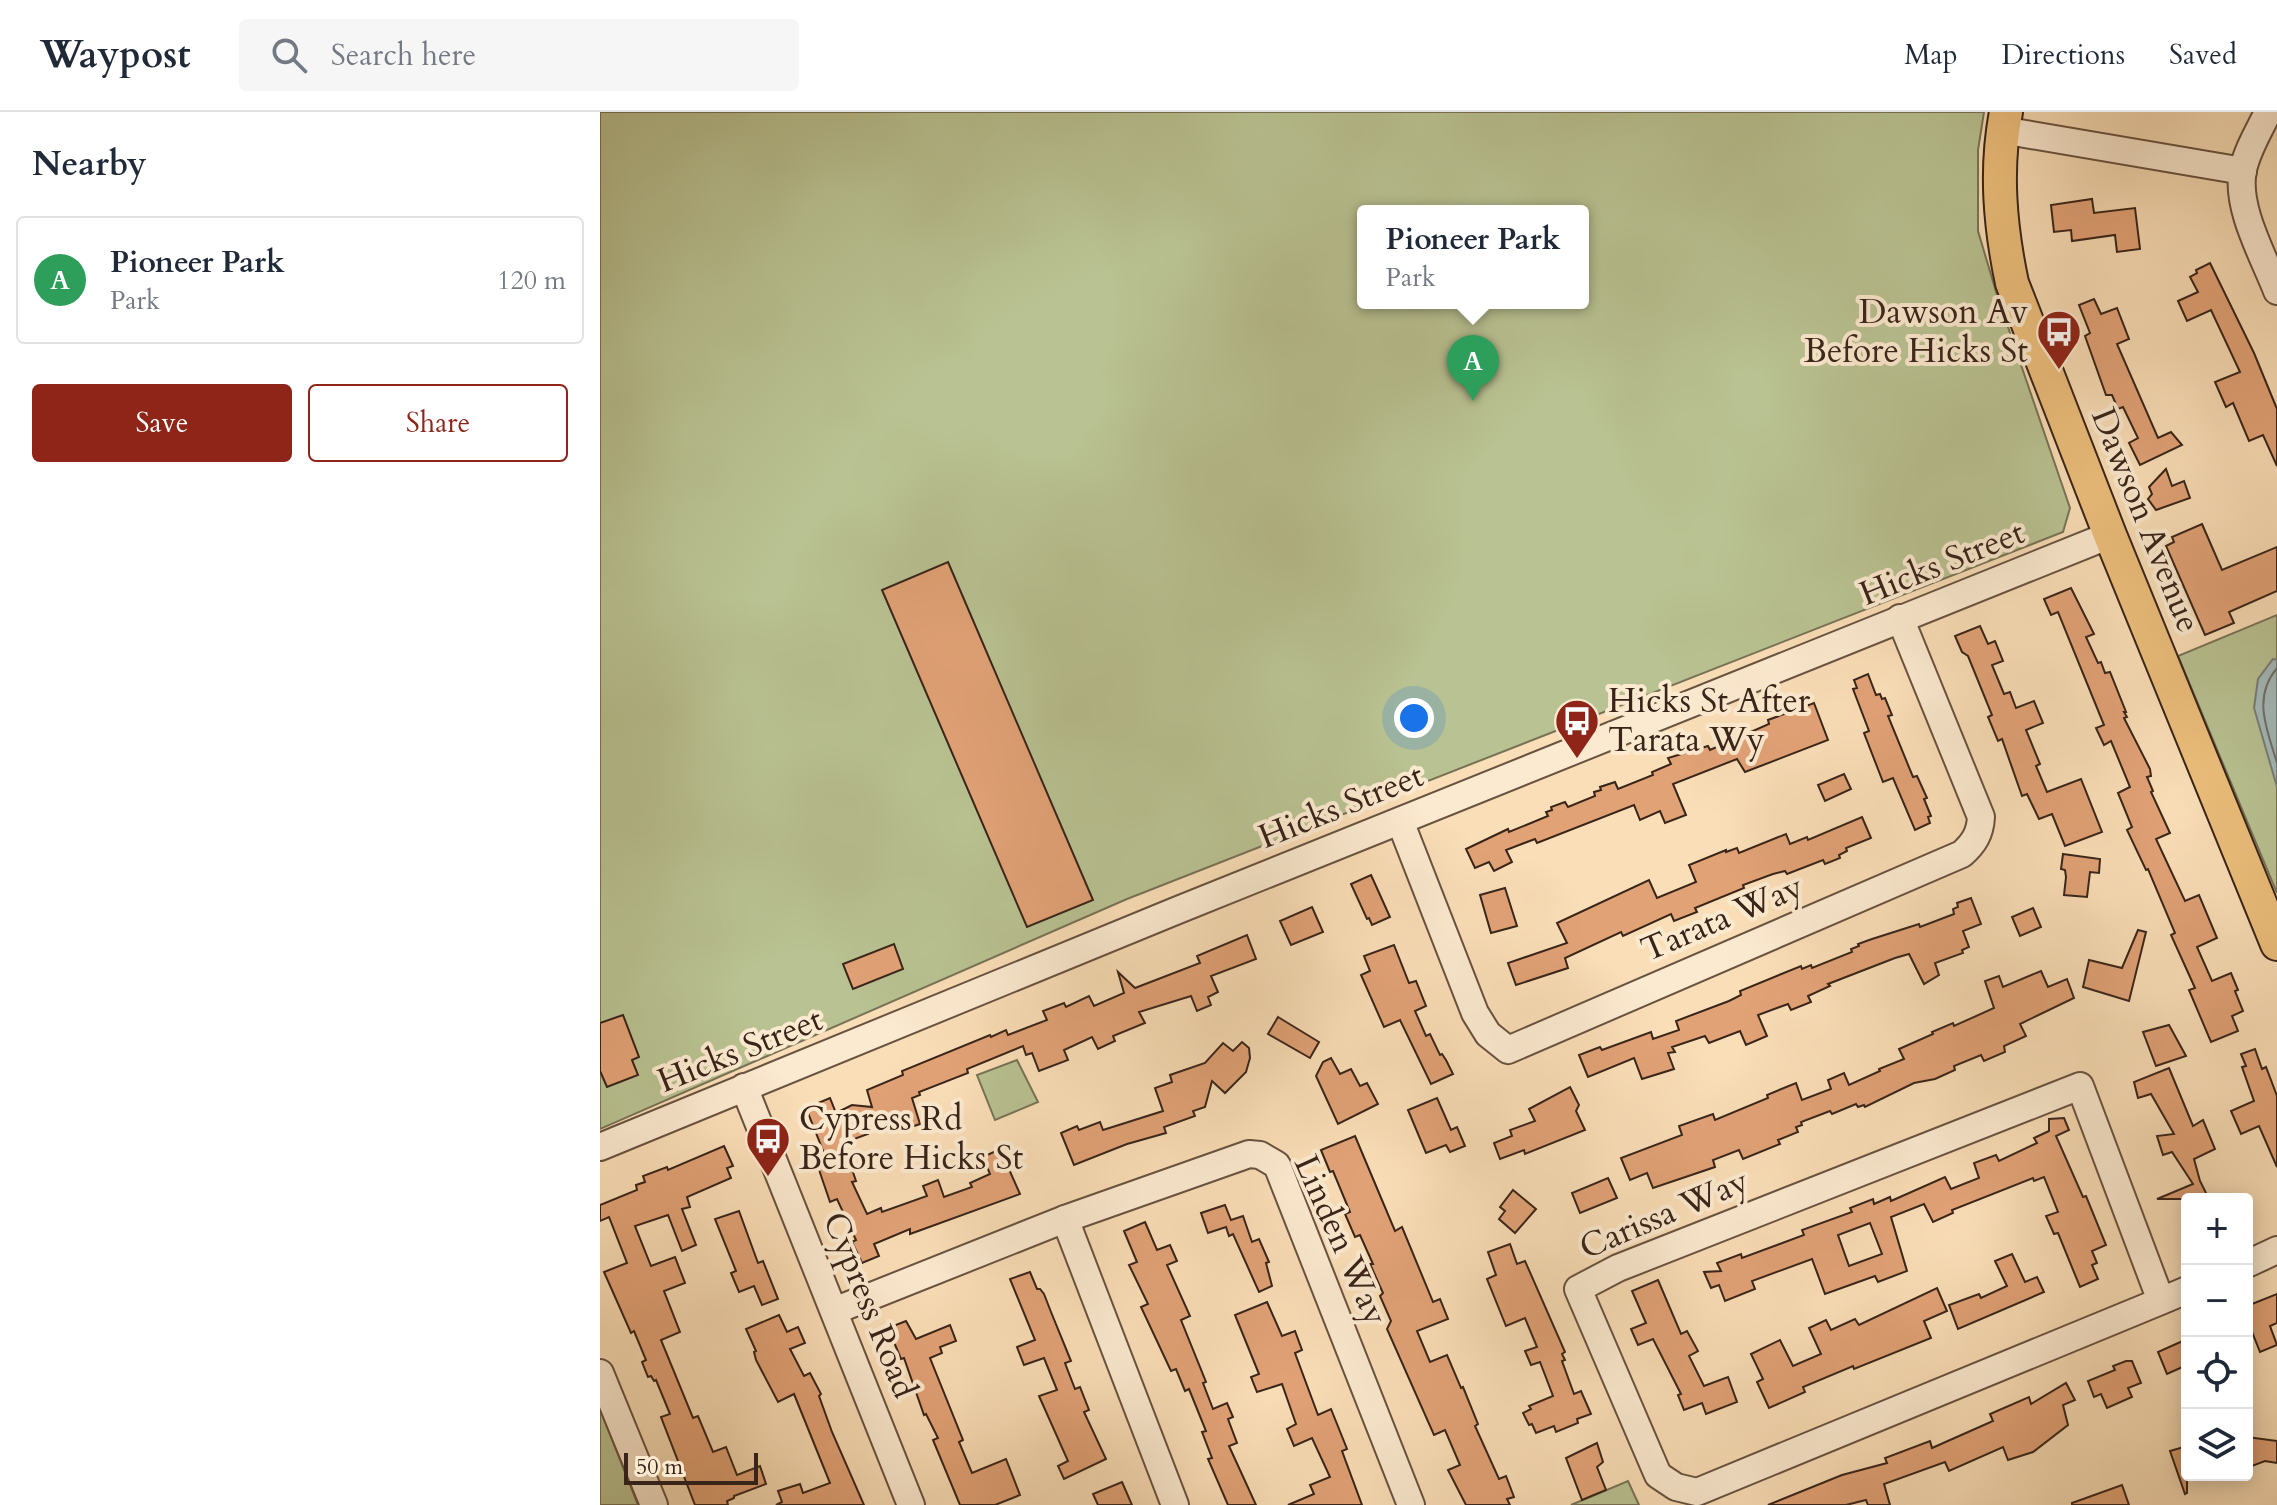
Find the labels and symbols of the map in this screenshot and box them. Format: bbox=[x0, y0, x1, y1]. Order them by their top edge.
place label: Dawson Av Before Hicks St bbox=[1804, 289, 2029, 374]
bus stop icon: Dawson Av Before Hicks St bbox=[2035, 308, 2083, 371]
pin: A bbox=[1447, 335, 1499, 401]
street label: Dawson Avenue bbox=[2080, 401, 2212, 639]
street label: Hicks Street bbox=[1853, 509, 2032, 617]
place label: Hicks St After Tarata Wy bbox=[1608, 678, 1811, 763]
bus stop icon: Hicks St After Tarata Wy bbox=[1553, 697, 1601, 760]
your location bbox=[1394, 698, 1434, 738]
street label: Hicks Street bbox=[1252, 752, 1431, 860]
street label: Tarata Way bbox=[1634, 863, 1810, 973]
street label: Hicks Street bbox=[651, 996, 830, 1104]
place label: Cypress Rd Before Hicks St bbox=[799, 1096, 1023, 1181]
bus stop icon: Cypress Rd Before Hicks St bbox=[744, 1115, 792, 1178]
street label: Linden Way bbox=[1283, 1148, 1399, 1332]
street label: Carissa Way bbox=[1572, 1158, 1756, 1270]
street label: Cypress Road bbox=[812, 1205, 928, 1405]
scale bar bbox=[624, 1449, 758, 1485]

